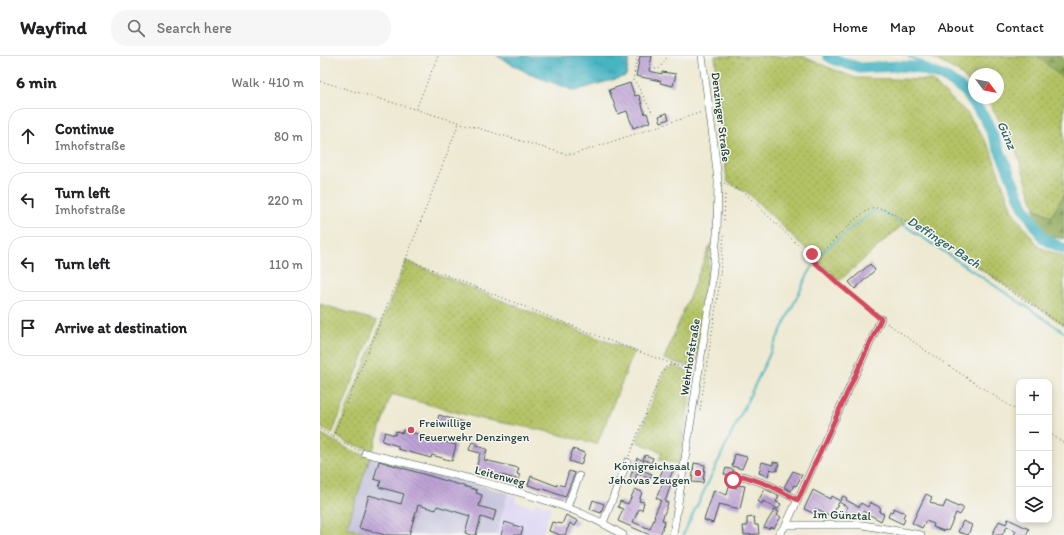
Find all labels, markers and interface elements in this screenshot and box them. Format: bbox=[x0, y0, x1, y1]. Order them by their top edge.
search box bbox=[111, 10, 391, 46]
text: Wayfind bbox=[20, 16, 87, 39]
icon: search bbox=[125, 17, 147, 39]
text: Search here bbox=[157, 19, 232, 37]
text: Home bbox=[833, 19, 868, 36]
text: Map bbox=[890, 19, 916, 36]
text: About bbox=[938, 19, 974, 36]
text: Contact bbox=[996, 19, 1044, 36]
north arrow bbox=[968, 68, 1004, 104]
street label: Denzinger Straße bbox=[709, 71, 733, 163]
text: 6 min bbox=[16, 72, 57, 92]
text: Walk · 410 m bbox=[232, 75, 304, 90]
water label: Günz bbox=[994, 119, 1020, 152]
text: Continue bbox=[55, 120, 114, 138]
icon: ahead bbox=[17, 125, 39, 147]
text: 80 m bbox=[274, 129, 303, 144]
text: Imhofstraße bbox=[55, 138, 125, 153]
text: Turn left bbox=[55, 184, 110, 202]
icon: left bbox=[17, 189, 39, 211]
text: 220 m bbox=[267, 193, 303, 208]
text: Imhofstraße bbox=[55, 202, 125, 217]
water label: Deffinger Bach bbox=[905, 213, 983, 271]
route end bbox=[803, 245, 821, 263]
icon: left bbox=[17, 253, 39, 275]
text: Turn left bbox=[55, 255, 110, 273]
text: 110 m bbox=[269, 257, 303, 272]
icon: arrive bbox=[17, 317, 39, 339]
street label: Wehrhofstraße bbox=[677, 317, 703, 396]
text: Arrive at destination bbox=[55, 319, 187, 337]
map controls bbox=[1016, 379, 1052, 523]
button: + bbox=[1016, 379, 1052, 415]
button: − bbox=[1016, 415, 1052, 451]
place label: Freiwillige Feuerwehr Denzingen bbox=[419, 416, 530, 444]
marker: Freiwillige Feuerwehr Denzingen bbox=[406, 425, 416, 435]
button: locate bbox=[1016, 451, 1052, 487]
place label: Königreichsaal Jehovas Zeugen bbox=[609, 459, 691, 487]
street label: Leitenweg bbox=[473, 463, 528, 490]
marker: Königreichsaal Jehovas Zeugen bbox=[693, 468, 703, 478]
route start bbox=[724, 471, 742, 489]
button: layers bbox=[1016, 487, 1052, 523]
street label: Im Günztal bbox=[813, 507, 872, 523]

